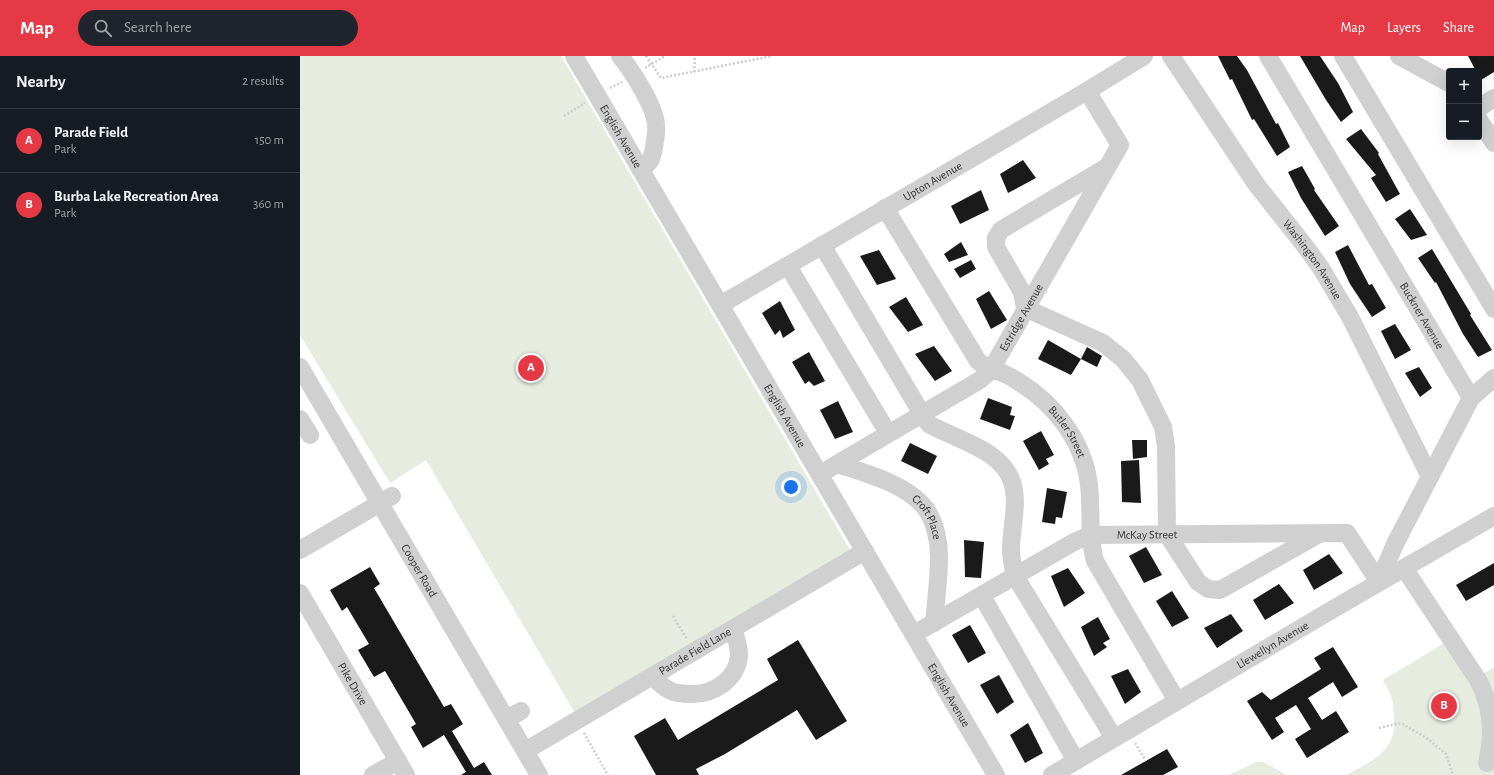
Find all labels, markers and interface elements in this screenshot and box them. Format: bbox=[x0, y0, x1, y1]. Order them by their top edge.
search box bbox=[78, 10, 358, 46]
icon: search bbox=[92, 17, 114, 39]
text: Map bbox=[20, 19, 54, 38]
text: Search here bbox=[124, 20, 192, 35]
text: Map bbox=[1340, 21, 1365, 35]
text: Layers bbox=[1387, 21, 1421, 35]
text: Share bbox=[1443, 21, 1474, 35]
map controls bbox=[1446, 68, 1482, 140]
button: + bbox=[1446, 68, 1482, 104]
text: Nearby bbox=[16, 73, 66, 90]
text: 2 results bbox=[242, 75, 284, 88]
street label: English Avenue bbox=[598, 102, 644, 170]
button: − bbox=[1446, 104, 1482, 140]
text: Parade Field bbox=[54, 125, 128, 140]
text: A bbox=[25, 134, 33, 147]
text: 150 m bbox=[255, 134, 284, 147]
text: Park bbox=[54, 143, 76, 156]
street label: Upton Avenue bbox=[901, 159, 964, 203]
text: Burba Lake Recreation Area bbox=[54, 189, 219, 204]
text: B bbox=[25, 198, 33, 211]
text: 360 m bbox=[253, 198, 284, 211]
text: Park bbox=[54, 207, 76, 220]
street label: Washington Avenue bbox=[1281, 217, 1344, 301]
street label: Buckner Avenue bbox=[1398, 280, 1447, 351]
street label: Estridge Avenue bbox=[997, 282, 1045, 353]
pin: A bbox=[518, 353, 544, 383]
street label: English Avenue bbox=[762, 382, 808, 449]
street label: Butler Street bbox=[1046, 403, 1088, 459]
your location bbox=[781, 477, 801, 497]
street label: Croft Place bbox=[910, 492, 943, 541]
street label: McKay Street bbox=[1117, 528, 1178, 542]
street label: Cooper Road bbox=[399, 542, 439, 599]
street label: Llewellyn Avenue bbox=[1234, 619, 1311, 671]
street label: Parade Field Lane bbox=[657, 625, 733, 677]
street label: Pike Drive bbox=[336, 660, 370, 707]
street label: English Avenue bbox=[926, 661, 972, 729]
pin: B bbox=[1431, 691, 1457, 721]

